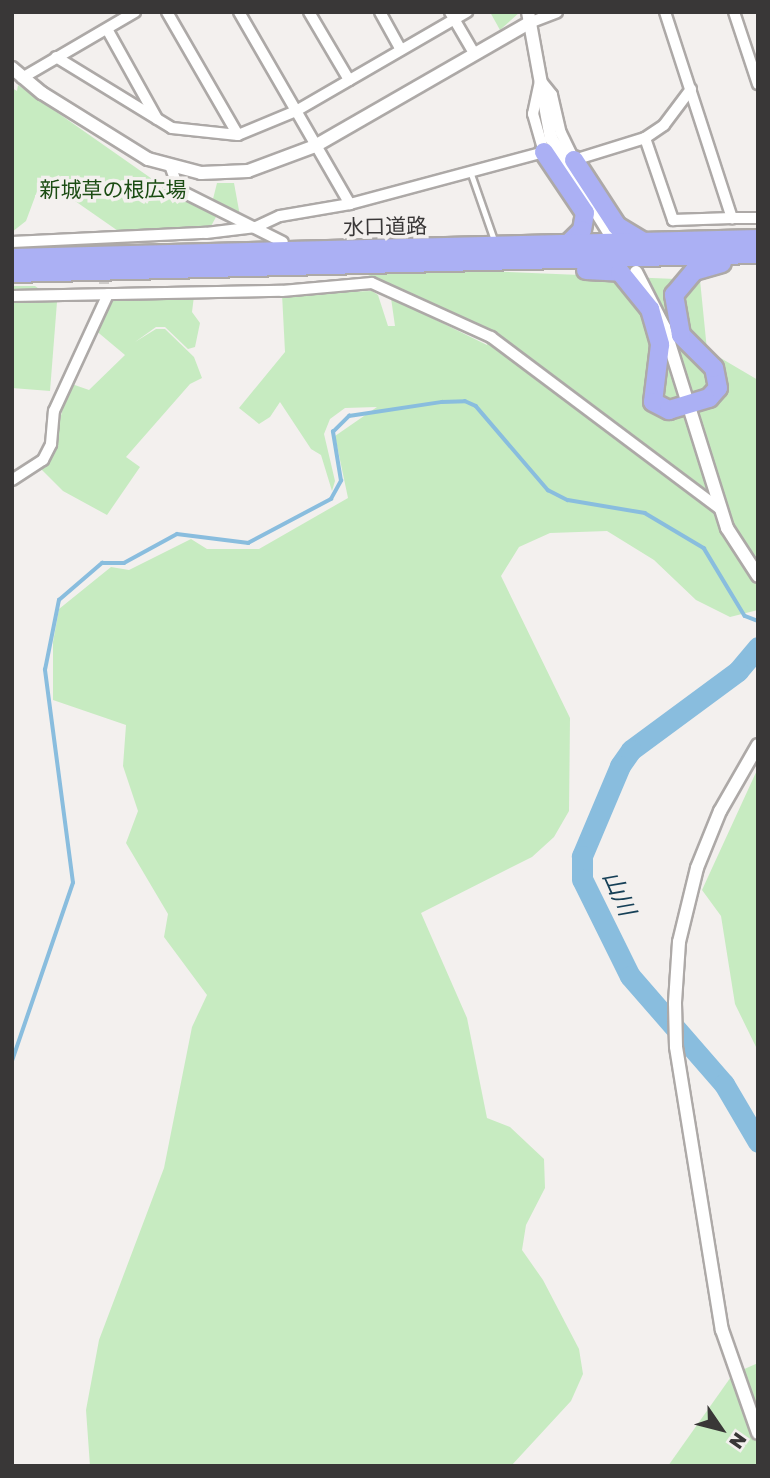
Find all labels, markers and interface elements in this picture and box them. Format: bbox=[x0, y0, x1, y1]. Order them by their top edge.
park label: 新城草の根広場 bbox=[40, 176, 186, 202]
street label: 水口道路 bbox=[343, 213, 427, 239]
water label: 山川 bbox=[598, 866, 642, 920]
north arrow bbox=[686, 1394, 756, 1464]
text: N bbox=[725, 1429, 752, 1454]

